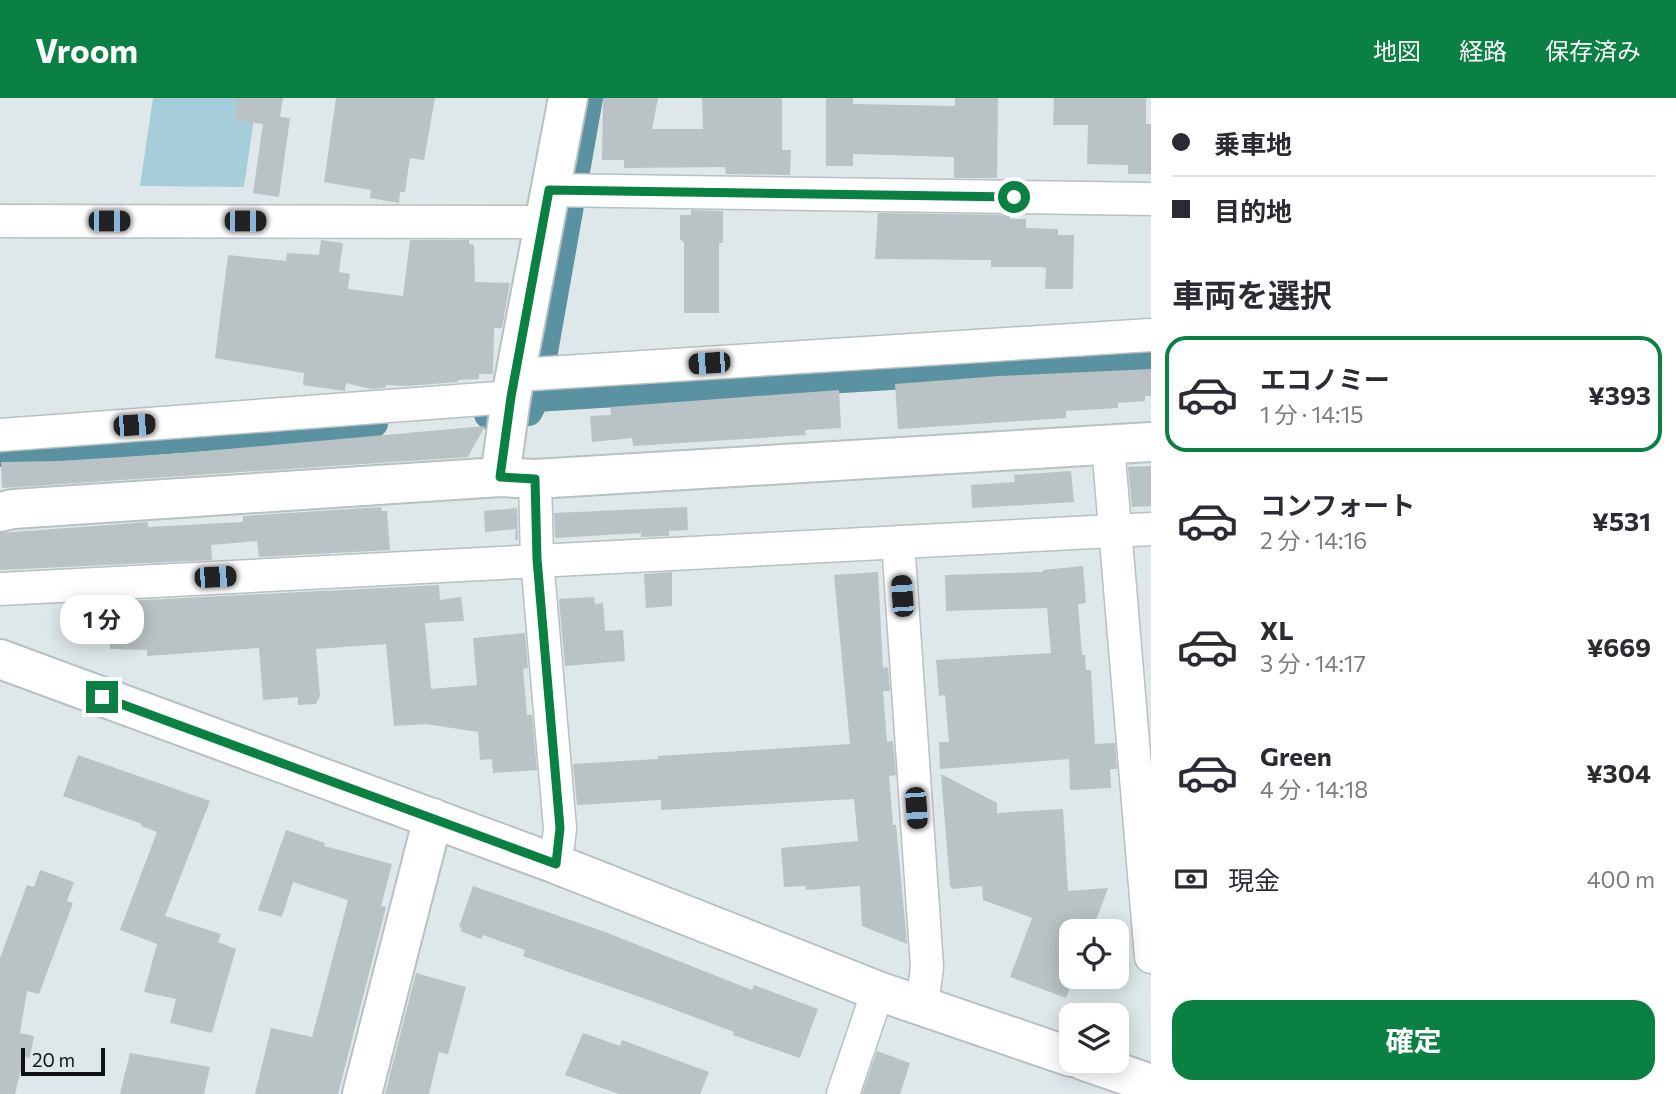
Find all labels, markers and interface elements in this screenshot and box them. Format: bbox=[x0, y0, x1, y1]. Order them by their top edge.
text: Vroom bbox=[35, 29, 138, 70]
text: 地図 bbox=[1373, 36, 1421, 65]
text: 経路 bbox=[1459, 36, 1507, 65]
text: 保存済み bbox=[1545, 36, 1641, 65]
text: 乗車地 bbox=[1214, 128, 1292, 159]
route start bbox=[998, 181, 1030, 213]
text: 目的地 bbox=[1214, 195, 1292, 226]
car bbox=[89, 211, 131, 232]
car bbox=[225, 211, 267, 232]
text: 車両を選択 bbox=[1172, 274, 1332, 314]
car bbox=[688, 351, 731, 375]
icon: car bbox=[1176, 363, 1239, 426]
text: エコノミー bbox=[1260, 363, 1390, 394]
text: ¥393 bbox=[1588, 379, 1651, 410]
text: 1 分 · 14:15 bbox=[1260, 400, 1364, 428]
car bbox=[113, 413, 156, 437]
icon: car bbox=[1176, 489, 1239, 552]
text: コンフォート bbox=[1260, 489, 1415, 520]
text: ¥531 bbox=[1592, 505, 1651, 536]
text: 2 分 · 14:16 bbox=[1260, 526, 1367, 554]
car bbox=[194, 565, 237, 589]
car bbox=[891, 574, 914, 618]
callout: 1 分 bbox=[60, 596, 144, 644]
text: 1 分 bbox=[83, 605, 121, 633]
text: XL bbox=[1260, 614, 1294, 645]
icon: car bbox=[1176, 615, 1239, 678]
text: ¥669 bbox=[1587, 631, 1651, 662]
text: 3 分 · 14:17 bbox=[1260, 649, 1366, 677]
route end bbox=[86, 681, 118, 713]
text: Green bbox=[1260, 740, 1332, 771]
icon: car bbox=[1176, 741, 1239, 804]
text: ¥304 bbox=[1586, 757, 1651, 788]
text: 4 分 · 14:18 bbox=[1260, 775, 1368, 803]
car bbox=[905, 786, 928, 830]
icon: cash bbox=[1172, 860, 1210, 898]
text: 現金 bbox=[1228, 864, 1280, 895]
text: 400 m bbox=[1587, 865, 1655, 893]
map controls bbox=[1059, 919, 1129, 1073]
button: locate bbox=[1059, 919, 1129, 989]
button: 確定 bbox=[1172, 1000, 1655, 1080]
button: layers bbox=[1059, 1003, 1129, 1073]
scale bar bbox=[21, 1045, 105, 1077]
text: 20 m bbox=[32, 1048, 75, 1071]

